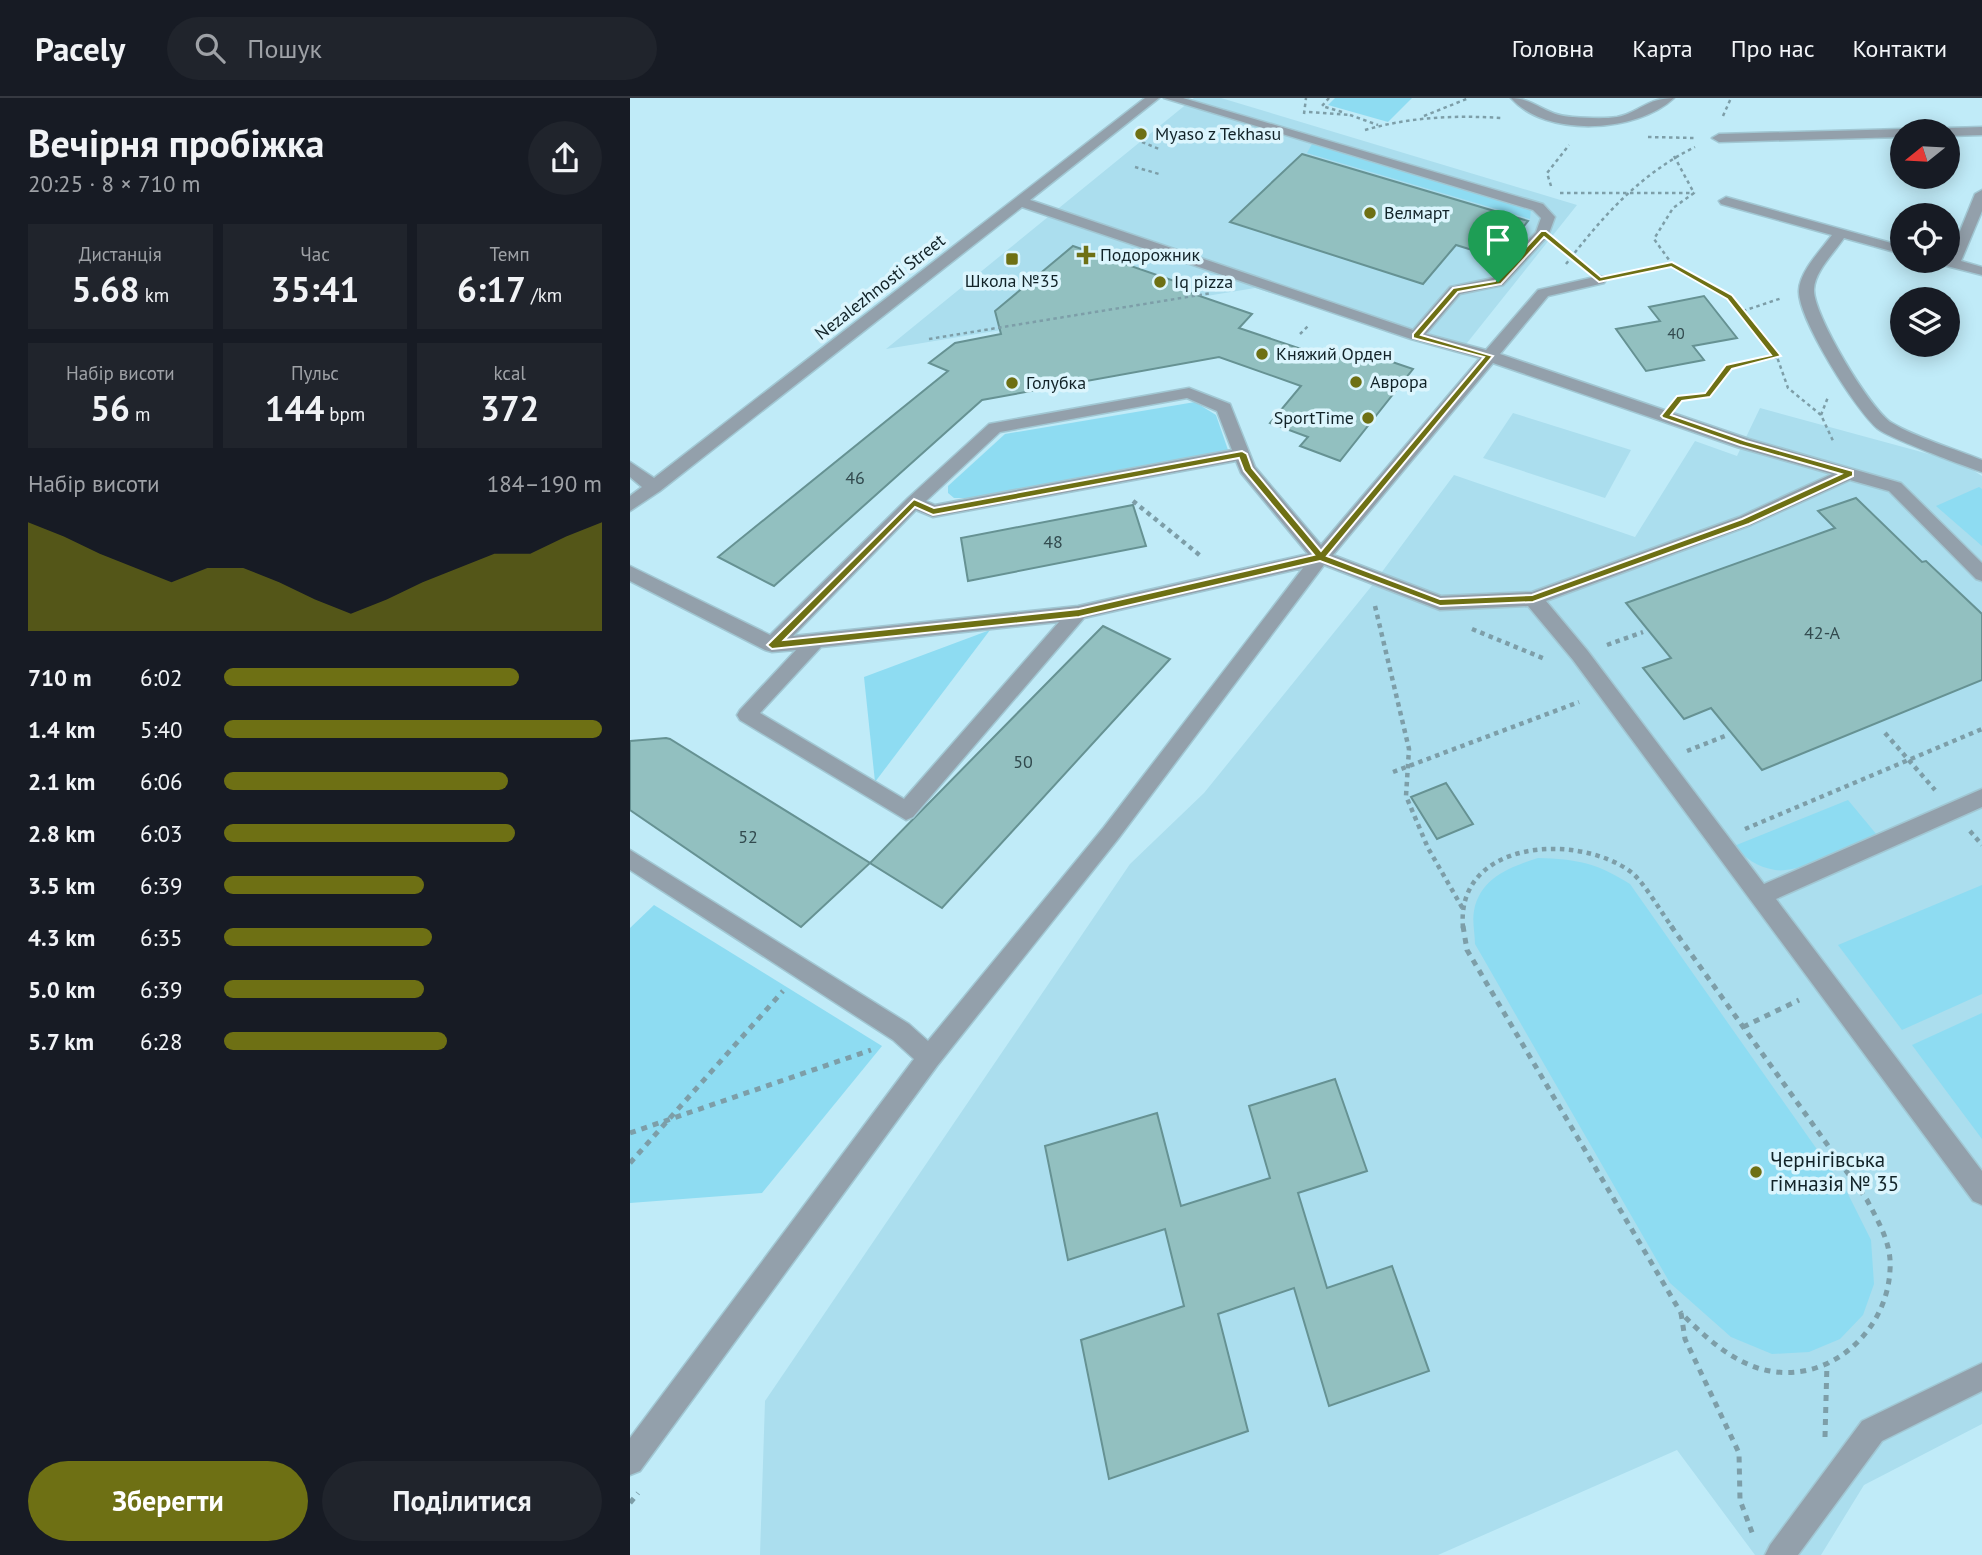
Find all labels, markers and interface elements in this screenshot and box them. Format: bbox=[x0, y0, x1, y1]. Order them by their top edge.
search box bbox=[167, 17, 657, 80]
text: Pacely bbox=[35, 27, 125, 70]
icon: search bbox=[191, 29, 229, 67]
text: Пошук bbox=[247, 32, 322, 65]
text: Головна bbox=[1512, 33, 1594, 64]
text: Карта bbox=[1632, 33, 1693, 64]
text: Про нас bbox=[1731, 33, 1815, 64]
text: Контакти bbox=[1853, 33, 1947, 64]
text: Вечірня пробіжка bbox=[28, 118, 324, 167]
north arrow bbox=[1890, 119, 1960, 189]
map controls bbox=[1890, 119, 1960, 357]
button: share bbox=[528, 121, 602, 195]
place label: Myaso z Tekhasu bbox=[1155, 122, 1281, 145]
marker: Myaso z Tekhasu bbox=[1133, 126, 1149, 142]
text: 20:25 · 8 × 710 m bbox=[28, 169, 200, 198]
place label: Велмарт bbox=[1384, 201, 1450, 224]
button: locate bbox=[1890, 203, 1960, 273]
marker: Велмарт bbox=[1362, 205, 1378, 221]
pin bbox=[1468, 210, 1528, 282]
icon: arrive bbox=[1479, 221, 1517, 259]
street label: Nezalezhnosti Street bbox=[810, 229, 949, 345]
text: Дистанція bbox=[79, 242, 162, 266]
text: Час bbox=[300, 242, 330, 266]
text: Темп bbox=[490, 242, 530, 266]
place label: Подорожник bbox=[1100, 243, 1200, 266]
marker: Подорожник bbox=[1078, 247, 1094, 263]
marker: Школа №35 bbox=[1004, 251, 1020, 267]
text: 5.68 bbox=[71, 266, 140, 312]
text: 35:41 bbox=[271, 266, 359, 312]
text: 6:17 bbox=[457, 266, 526, 312]
place label: Школа №35 bbox=[965, 269, 1059, 292]
place label: Iq pizza bbox=[1174, 270, 1233, 293]
marker: Iq pizza bbox=[1152, 274, 1168, 290]
text: km bbox=[140, 283, 169, 307]
text: /km bbox=[526, 283, 562, 307]
button: layers bbox=[1890, 287, 1960, 357]
house number: 40 bbox=[1667, 323, 1685, 343]
place label: Княжий Орден bbox=[1276, 342, 1392, 365]
marker: Княжий Орден bbox=[1254, 346, 1270, 362]
text: Набір висоти bbox=[66, 361, 175, 385]
text: Пульс bbox=[291, 361, 339, 385]
text: kcal bbox=[493, 361, 526, 385]
place label: Аврора bbox=[1370, 370, 1428, 393]
place label: Голубка bbox=[1026, 371, 1086, 394]
marker: Аврора bbox=[1348, 374, 1364, 390]
marker: Голубка bbox=[1004, 375, 1020, 391]
text: 56 bbox=[90, 385, 130, 431]
text: 144 bbox=[265, 385, 324, 431]
text: 372 bbox=[480, 385, 539, 431]
text: m bbox=[130, 402, 150, 426]
text: bpm bbox=[324, 402, 365, 426]
place label: SportTime bbox=[1274, 406, 1354, 429]
marker: SportTime bbox=[1360, 410, 1376, 426]
house number: 46 bbox=[845, 466, 865, 489]
text: Набір висоти bbox=[28, 469, 160, 498]
text: 184–190 m bbox=[487, 469, 602, 498]
house number: 48 bbox=[1043, 530, 1063, 553]
house number: 42-А bbox=[1804, 621, 1840, 644]
text: 710 m bbox=[28, 663, 91, 692]
text: 6:02 bbox=[140, 663, 183, 692]
text: 1.4 km bbox=[28, 715, 95, 744]
text: 5:40 bbox=[140, 715, 183, 744]
house number: 50 bbox=[1013, 750, 1033, 773]
text: 2.1 km bbox=[28, 767, 95, 796]
text: 6:06 bbox=[140, 767, 183, 796]
text: 2.8 km bbox=[28, 819, 95, 848]
text: 6:03 bbox=[140, 819, 183, 848]
house number: 52 bbox=[738, 825, 758, 848]
text: 3.5 km bbox=[28, 871, 95, 900]
text: 6:39 bbox=[140, 871, 183, 900]
text: 4.3 km bbox=[28, 923, 95, 952]
text: 6:35 bbox=[140, 923, 183, 952]
text: 5.0 km bbox=[28, 975, 95, 1004]
text: 6:39 bbox=[140, 975, 183, 1004]
text: 5.7 km bbox=[28, 1027, 94, 1056]
text: 6:28 bbox=[140, 1027, 183, 1056]
place label: Чернігівська гімназія № 35 bbox=[1770, 1146, 1899, 1197]
marker: Чернігівська гімназія № 35 bbox=[1748, 1164, 1764, 1180]
button: Зберегти bbox=[28, 1461, 308, 1541]
button: Поділитися bbox=[322, 1461, 602, 1541]

